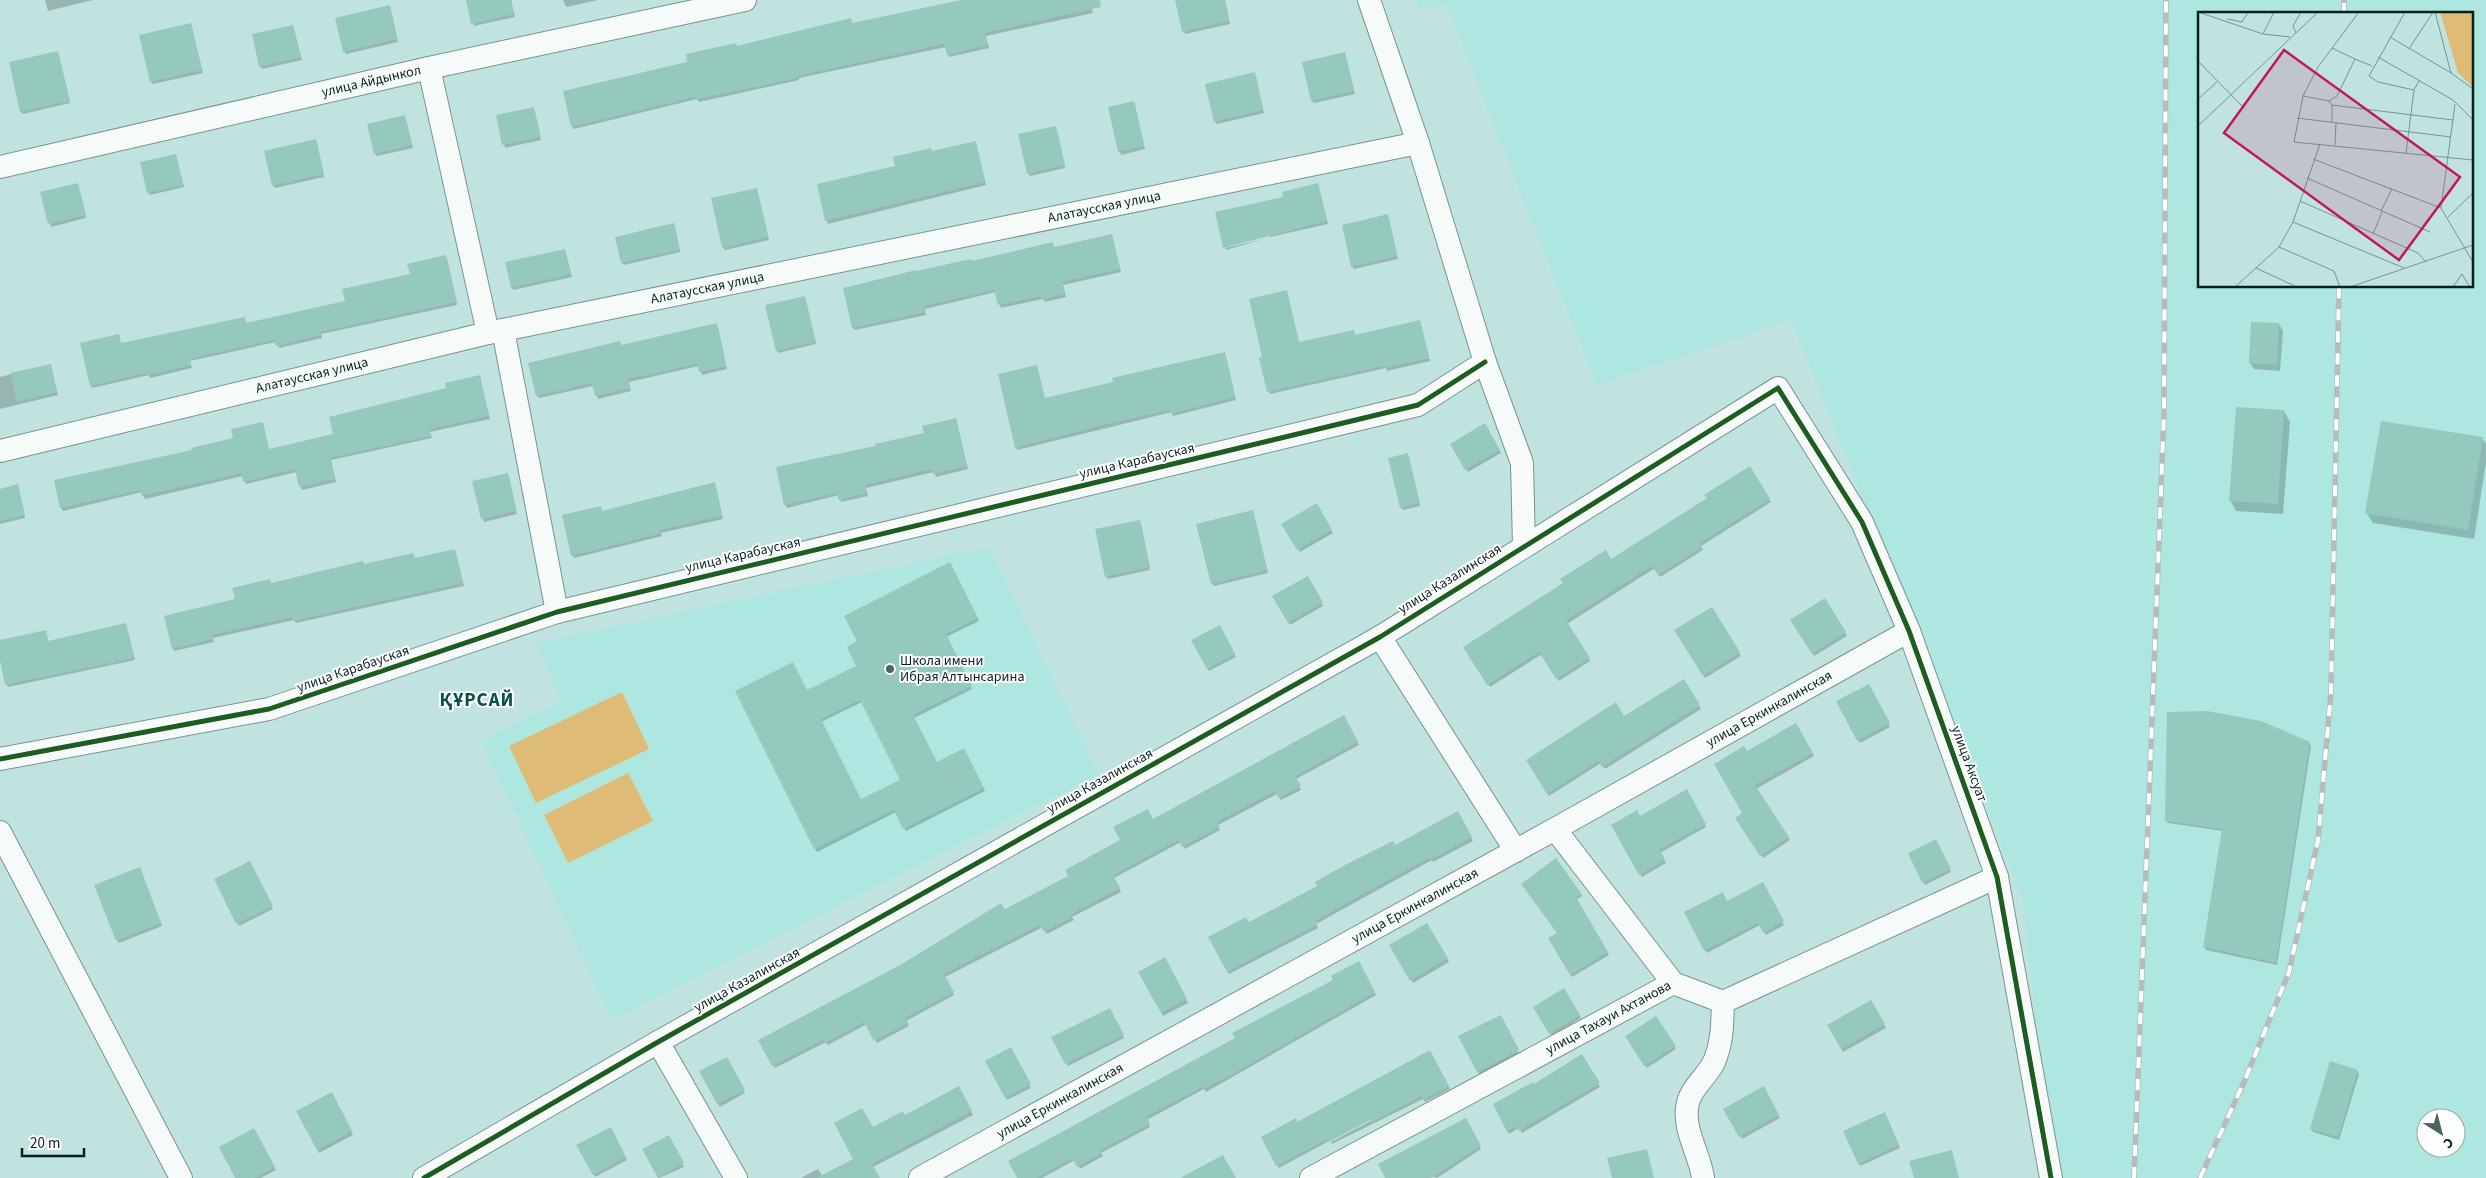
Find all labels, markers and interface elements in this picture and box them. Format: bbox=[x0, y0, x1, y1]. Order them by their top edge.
inset map bbox=[2198, 12, 2474, 288]
street label: улица Айдынкол bbox=[319, 60, 423, 102]
street label: Алатаусская улица bbox=[1046, 186, 1163, 228]
street label: Алатаусская улица bbox=[649, 267, 766, 309]
street label: Алатаусская улица bbox=[254, 352, 370, 399]
street label: улица Карабауская bbox=[1077, 438, 1197, 484]
street label: улица Карабауская bbox=[683, 532, 803, 578]
street label: улица Казалинская bbox=[1394, 539, 1506, 619]
street label: улица Карабауская bbox=[294, 640, 412, 698]
place label: Школа имени Ибрая Алтынсарина bbox=[900, 651, 1024, 687]
marker: Школа имени Ибрая Алтынсарина bbox=[884, 663, 896, 675]
street label: улица Еркинкалинская bbox=[1702, 666, 1836, 753]
district label: ҚҰРСАЙ bbox=[440, 687, 514, 714]
street label: улица Аксуат bbox=[1946, 723, 1992, 805]
street label: улица Казалинская bbox=[1043, 743, 1157, 819]
street label: улица Еркинкалинская bbox=[1348, 863, 1482, 949]
street label: улица Казалинская bbox=[690, 942, 804, 1018]
street label: улица Тахауи Ахтанова bbox=[1542, 976, 1675, 1060]
street label: улица Еркинкалинская bbox=[993, 1058, 1127, 1144]
north arrow bbox=[2416, 1108, 2466, 1158]
scale bar bbox=[22, 1126, 85, 1158]
text: С bbox=[2439, 1132, 2457, 1153]
text: 20 m bbox=[30, 1133, 60, 1154]

